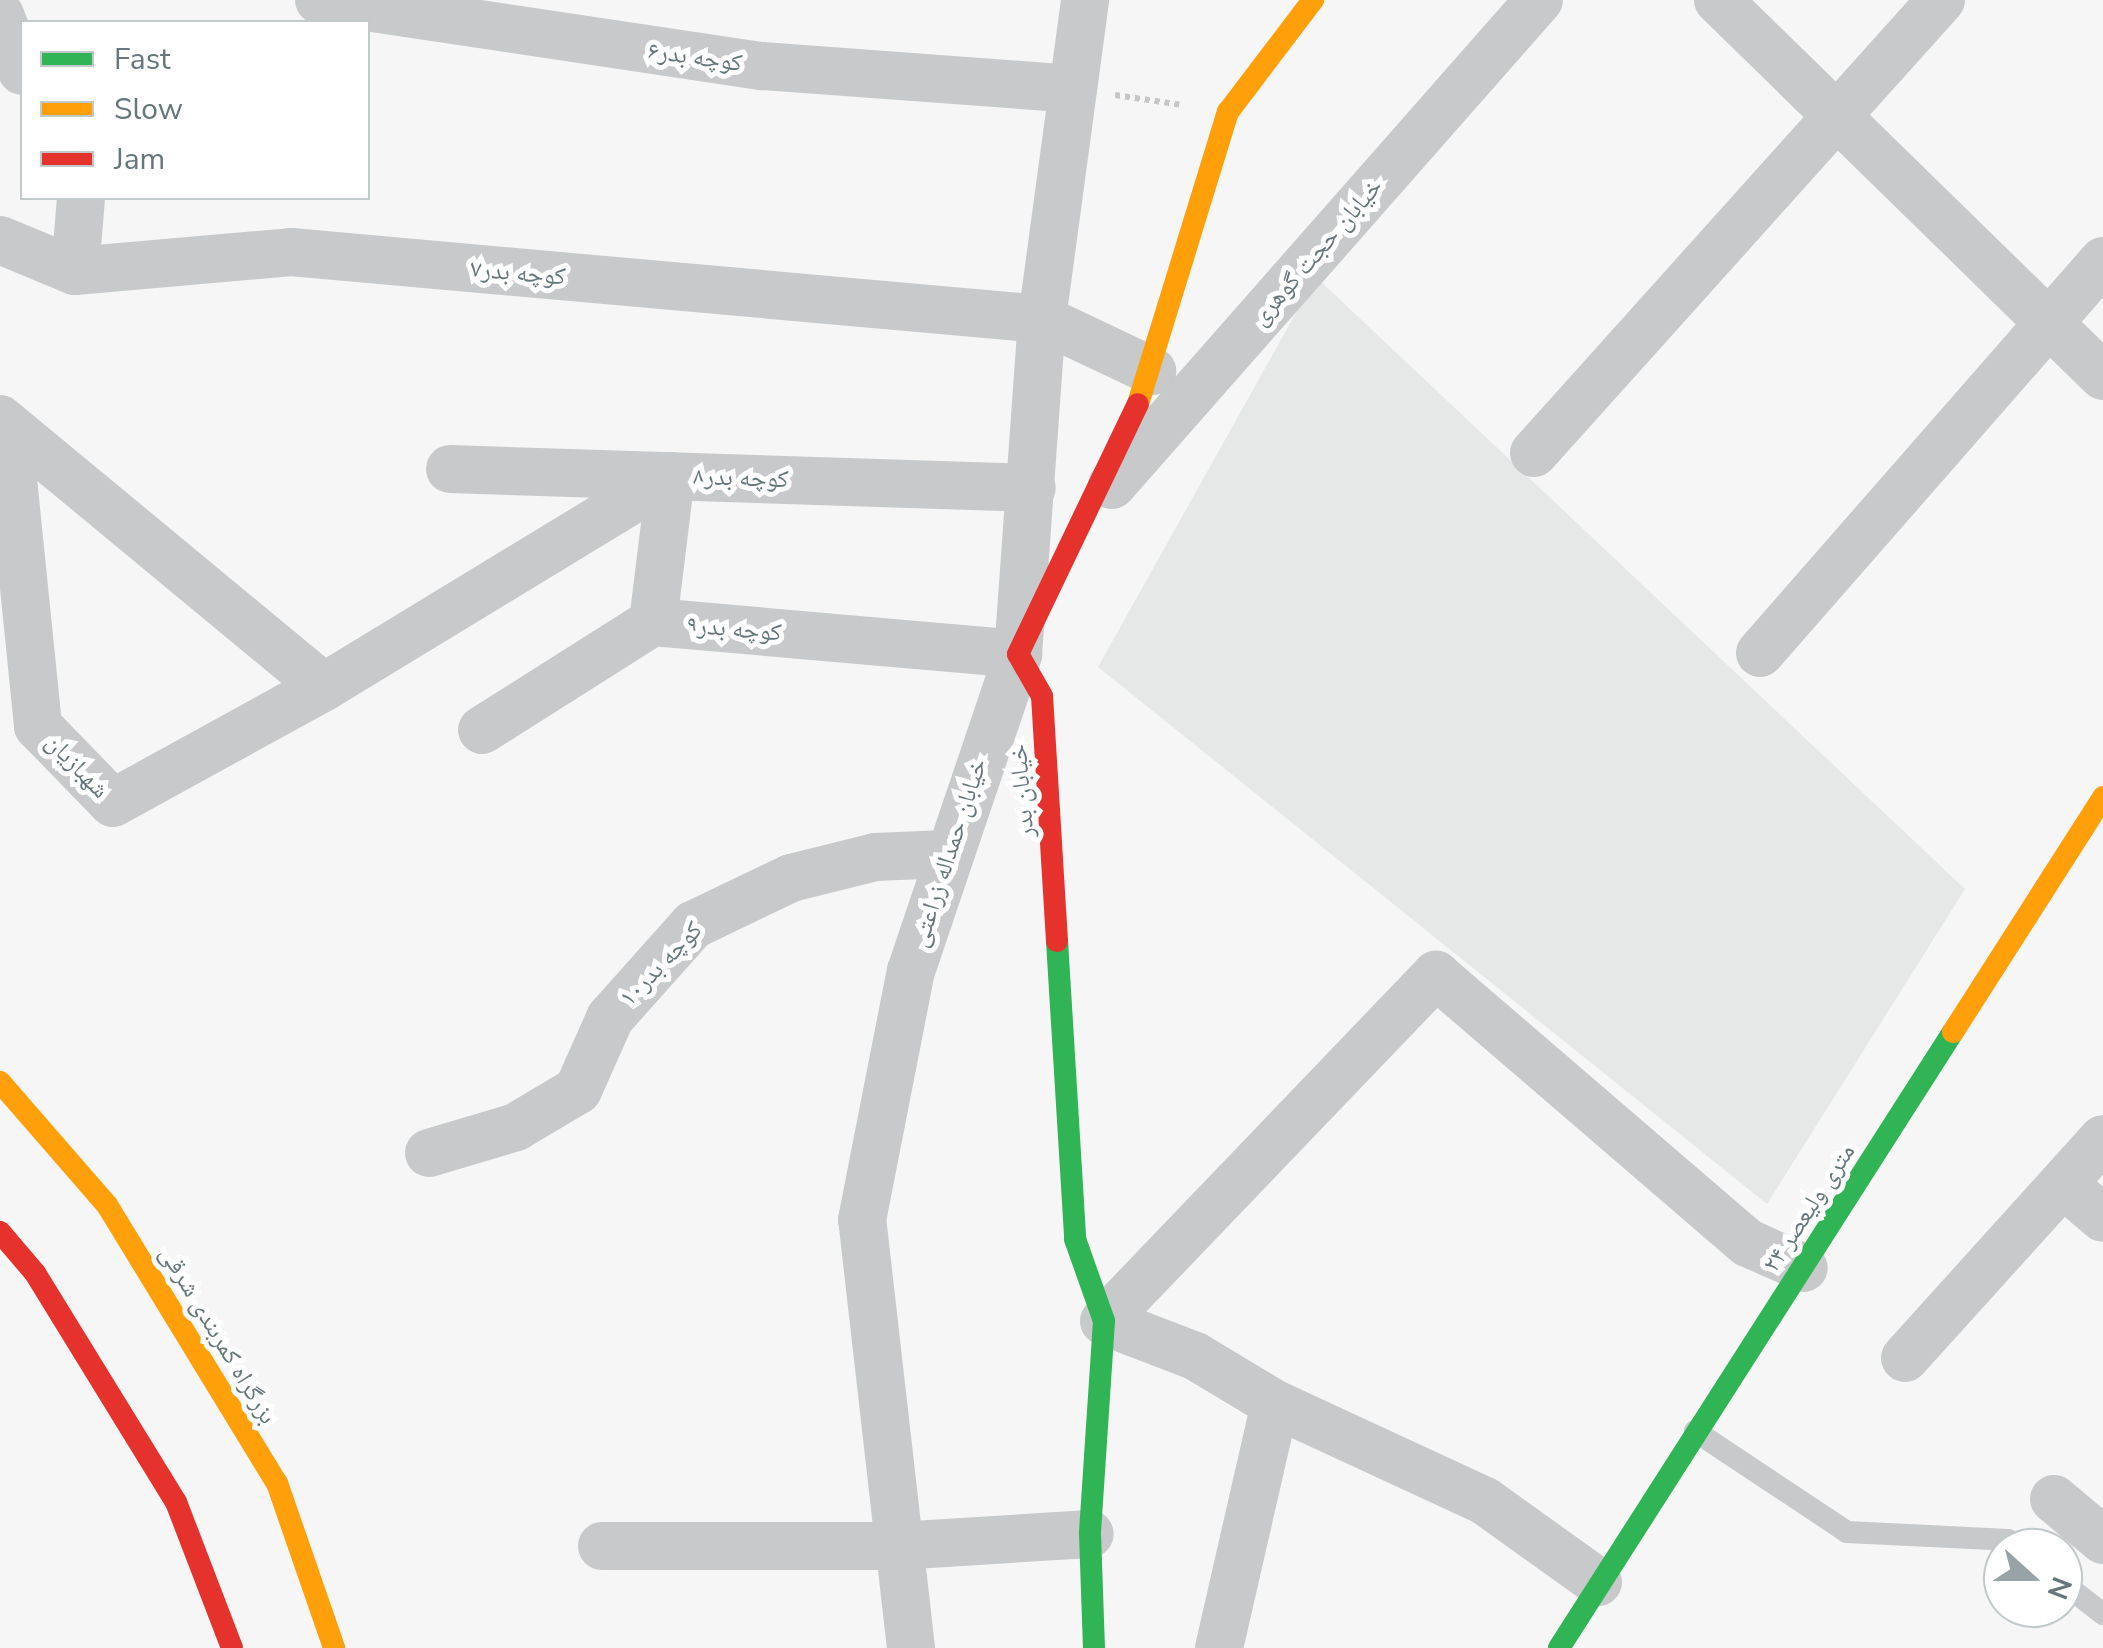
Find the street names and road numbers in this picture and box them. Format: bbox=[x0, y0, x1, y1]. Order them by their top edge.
street label: کوچه بدر۶ bbox=[646, 36, 744, 78]
street label: خیابان حجت گوهری bbox=[1245, 172, 1389, 332]
street label: کوچه بدر۷ bbox=[469, 254, 567, 292]
street label: کوچه بدر۸ bbox=[693, 461, 789, 495]
street label: کوچه بدر۹ bbox=[685, 610, 783, 648]
street label: شهبازیان bbox=[39, 727, 115, 805]
street label: خیابان بدر bbox=[1003, 743, 1041, 839]
street label: خیابان حمداله زراعتی bbox=[904, 755, 994, 951]
street label: کوچه بدر۱۰ bbox=[613, 915, 709, 1013]
street label: ۲۴ متری ولیعصر bbox=[1756, 1138, 1862, 1278]
street label: بزرگراه کمربندی شرقی bbox=[153, 1240, 283, 1430]

